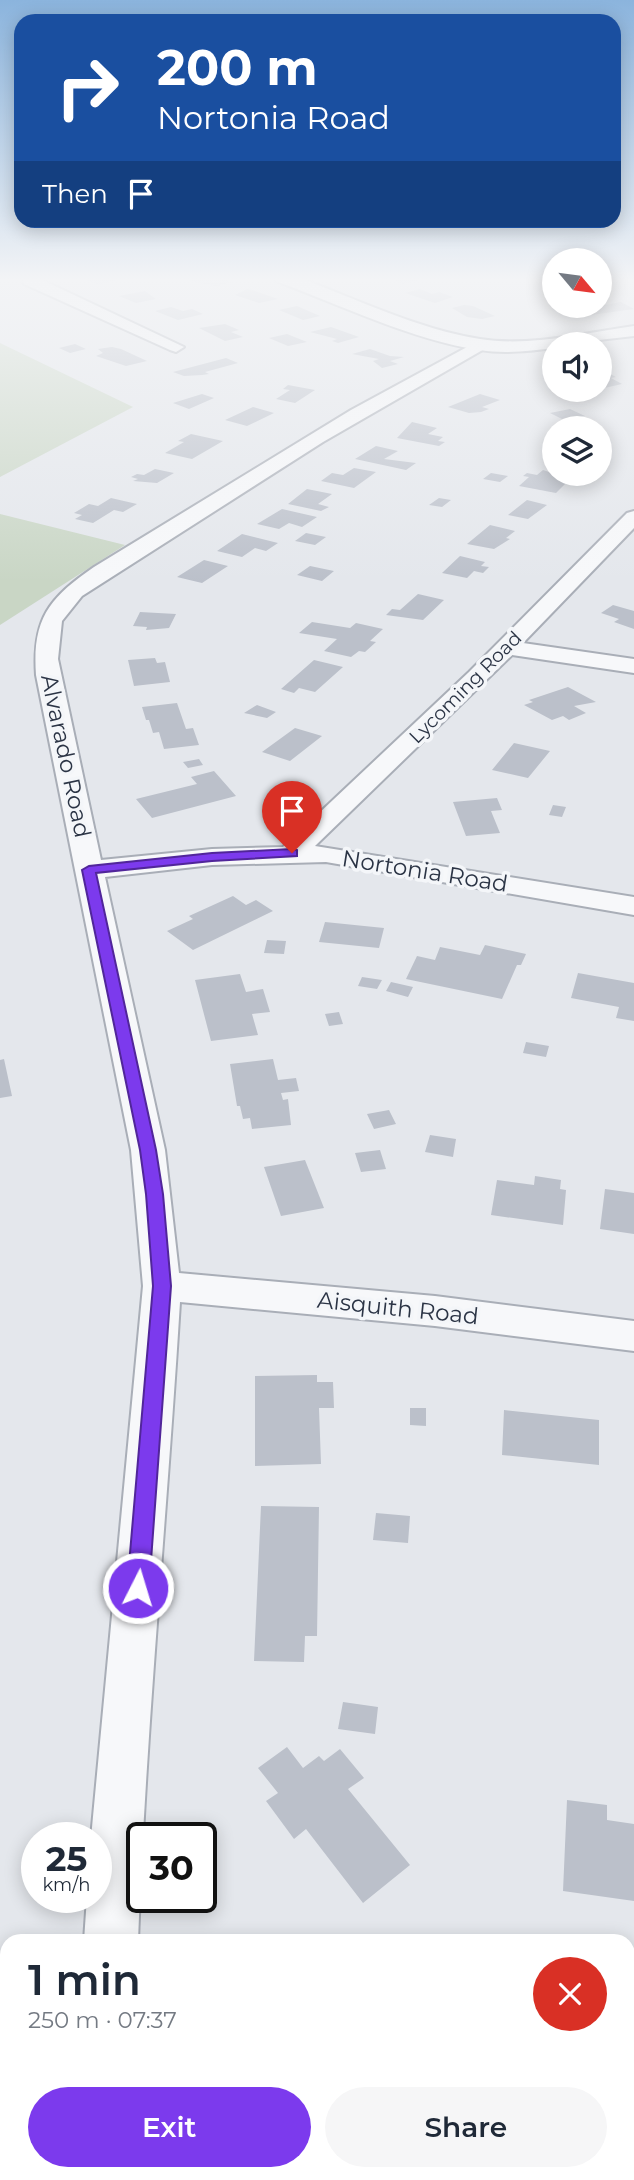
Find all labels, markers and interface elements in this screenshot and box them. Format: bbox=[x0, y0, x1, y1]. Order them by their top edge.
text: 200 m bbox=[157, 38, 318, 97]
icon: right bbox=[42, 42, 133, 133]
text: Nortonia Road bbox=[157, 98, 390, 137]
icon: arrive bbox=[122, 175, 160, 213]
text: Then bbox=[42, 178, 108, 210]
north arrow bbox=[542, 248, 612, 318]
map controls bbox=[542, 248, 612, 486]
button: sound bbox=[542, 332, 612, 402]
button: layers bbox=[542, 416, 612, 486]
street label: Lycoming Road bbox=[404, 626, 526, 748]
street label: Alvarado Road bbox=[35, 672, 97, 840]
pin bbox=[262, 781, 322, 853]
icon: arrive bbox=[273, 792, 311, 830]
street label: Nortonia Road bbox=[340, 844, 510, 898]
street label: Aisquith Road bbox=[316, 1286, 480, 1330]
position arrow bbox=[101, 1551, 175, 1625]
speed limit sign: 30 bbox=[126, 1822, 217, 1913]
text: 25 bbox=[46, 1837, 87, 1880]
text: km/h bbox=[42, 1874, 91, 1896]
text: 1 min bbox=[28, 1954, 141, 2006]
button: close bbox=[533, 1957, 607, 2031]
text: 250 m · 07:37 bbox=[28, 2006, 177, 2034]
button: Exit bbox=[28, 2087, 311, 2167]
button: Share bbox=[325, 2087, 607, 2167]

